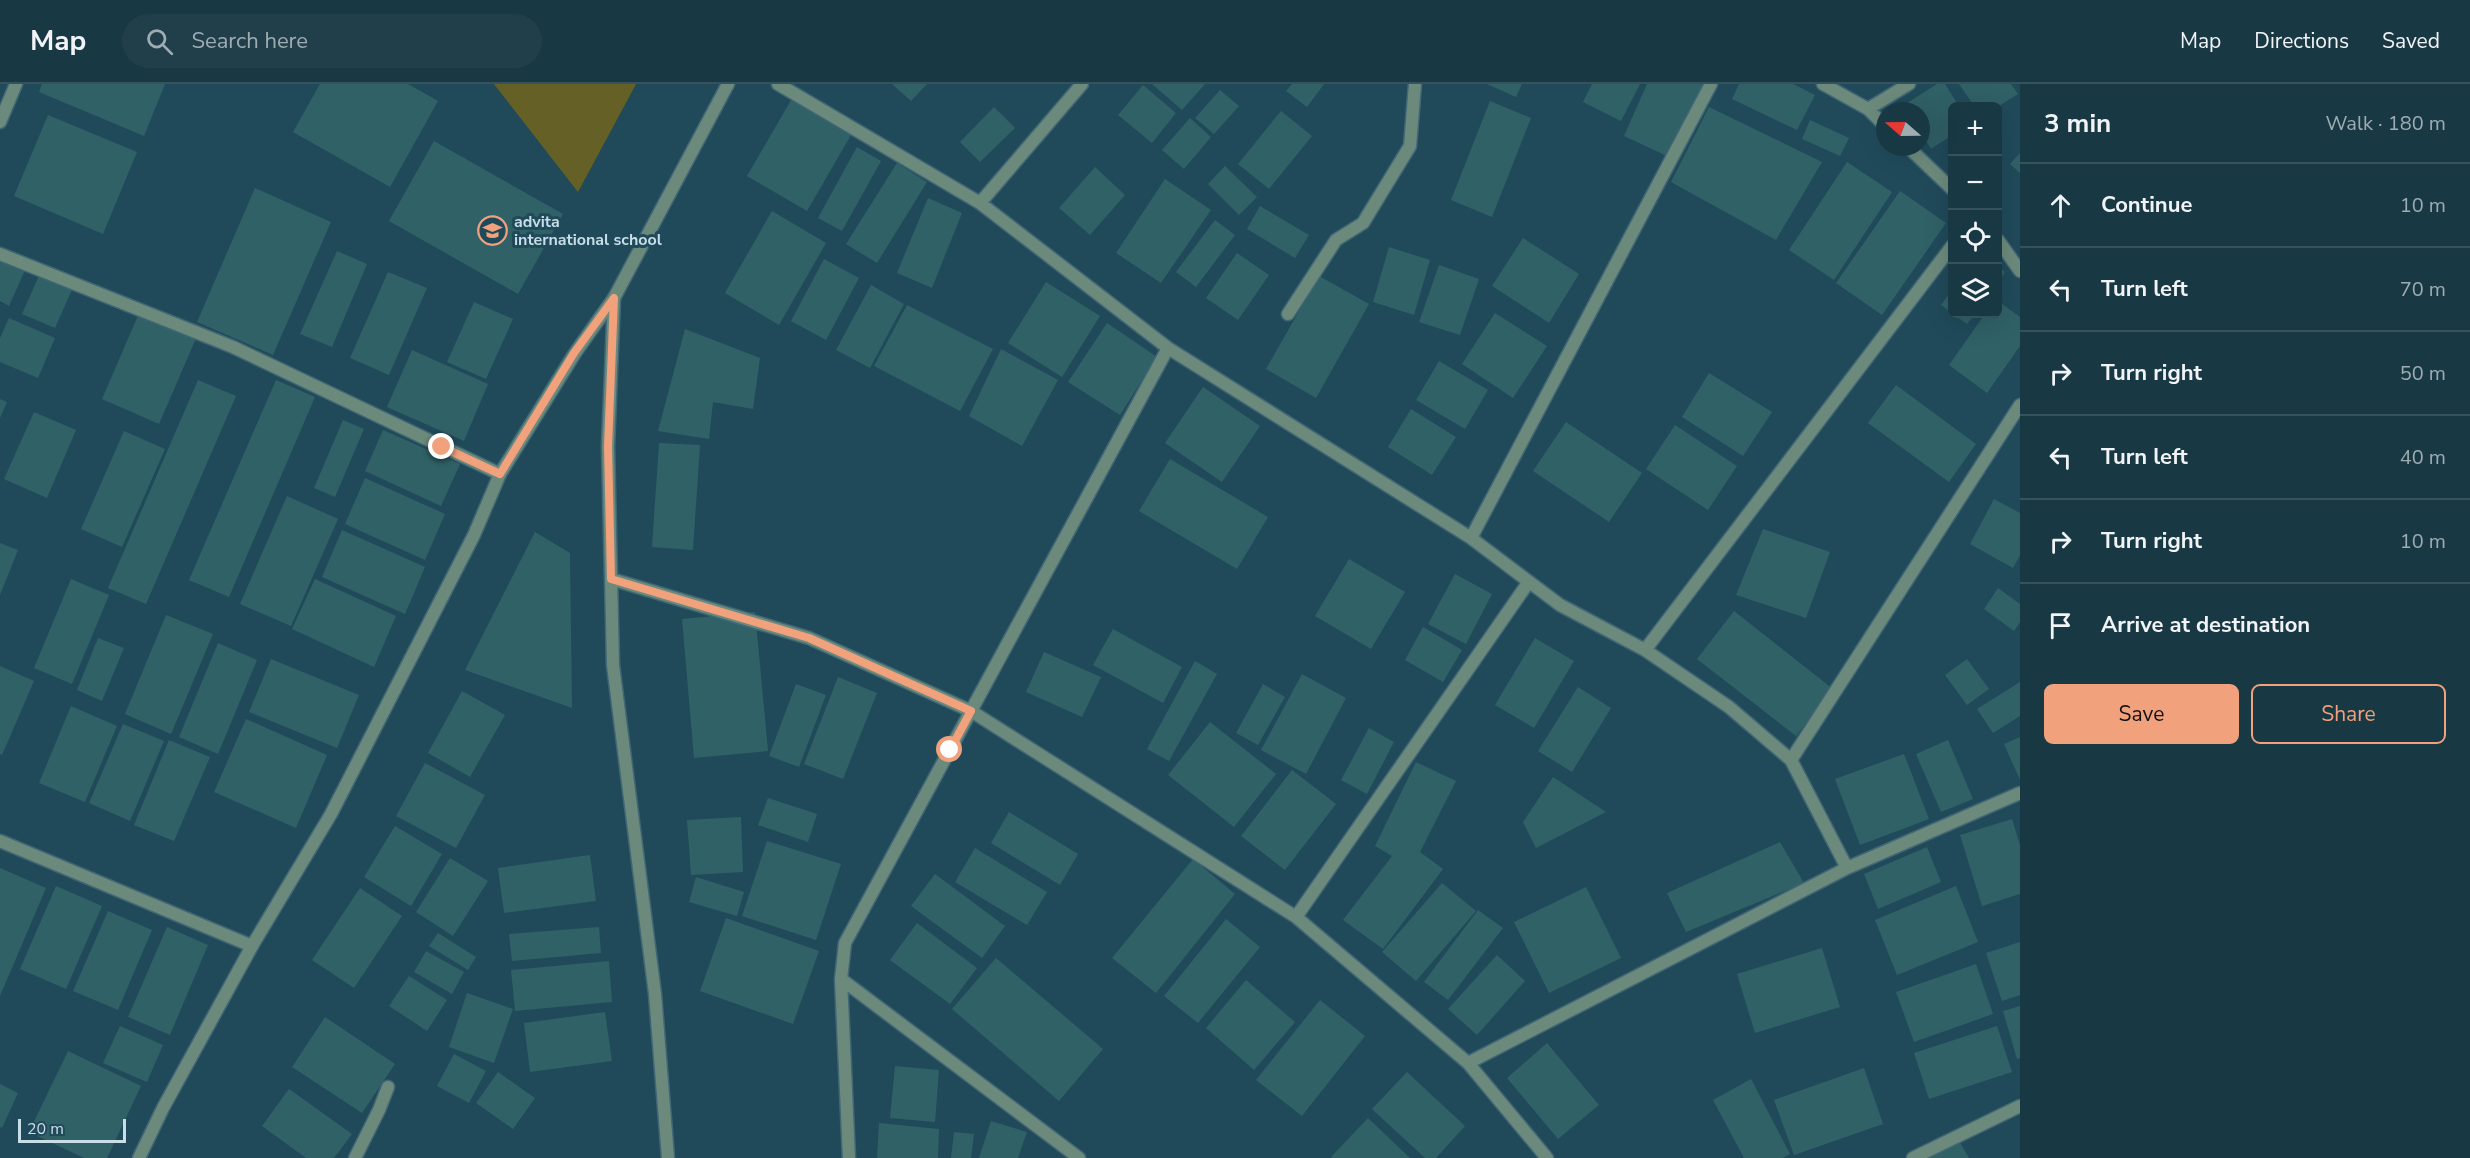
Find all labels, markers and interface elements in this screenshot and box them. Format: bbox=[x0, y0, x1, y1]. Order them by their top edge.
search box bbox=[122, 14, 542, 68]
text: Map bbox=[30, 22, 86, 60]
icon: search bbox=[143, 25, 176, 58]
text: Search here bbox=[191, 26, 308, 56]
text: Map bbox=[2180, 27, 2221, 55]
text: Directions bbox=[2254, 27, 2349, 55]
text: Saved bbox=[2382, 27, 2440, 55]
north arrow bbox=[1876, 102, 1930, 156]
map controls bbox=[1948, 102, 2002, 318]
button: + bbox=[1948, 102, 2002, 156]
text: 3 min bbox=[2044, 106, 2111, 141]
text: Walk · 180 m bbox=[2326, 110, 2446, 137]
button: − bbox=[1948, 156, 2002, 210]
icon: ahead bbox=[2044, 189, 2077, 222]
text: Continue bbox=[2101, 190, 2192, 220]
text: 10 m bbox=[2400, 192, 2446, 219]
button: locate bbox=[1948, 210, 2002, 264]
place label: advita international school bbox=[514, 211, 662, 251]
school or university icon: advita international school bbox=[477, 214, 509, 246]
button: layers bbox=[1948, 264, 2002, 318]
icon: left bbox=[2044, 273, 2077, 306]
text: Turn left bbox=[2101, 274, 2188, 304]
text: 70 m bbox=[2400, 276, 2446, 303]
icon: right bbox=[2044, 357, 2077, 390]
text: Turn right bbox=[2101, 358, 2202, 388]
text: 50 m bbox=[2400, 360, 2446, 387]
route end bbox=[428, 433, 454, 459]
icon: left bbox=[2044, 441, 2077, 474]
text: Turn left bbox=[2101, 442, 2188, 472]
text: 40 m bbox=[2400, 444, 2446, 471]
icon: right bbox=[2044, 525, 2077, 558]
text: Turn right bbox=[2101, 526, 2202, 556]
text: 10 m bbox=[2400, 528, 2446, 555]
icon: arrive bbox=[2044, 609, 2077, 642]
text: Arrive at destination bbox=[2101, 610, 2310, 640]
button: Save bbox=[2044, 684, 2239, 744]
button: Share bbox=[2251, 684, 2446, 744]
route start bbox=[936, 736, 962, 762]
scale bar bbox=[18, 1116, 126, 1144]
text: 20 m bbox=[27, 1118, 64, 1140]

